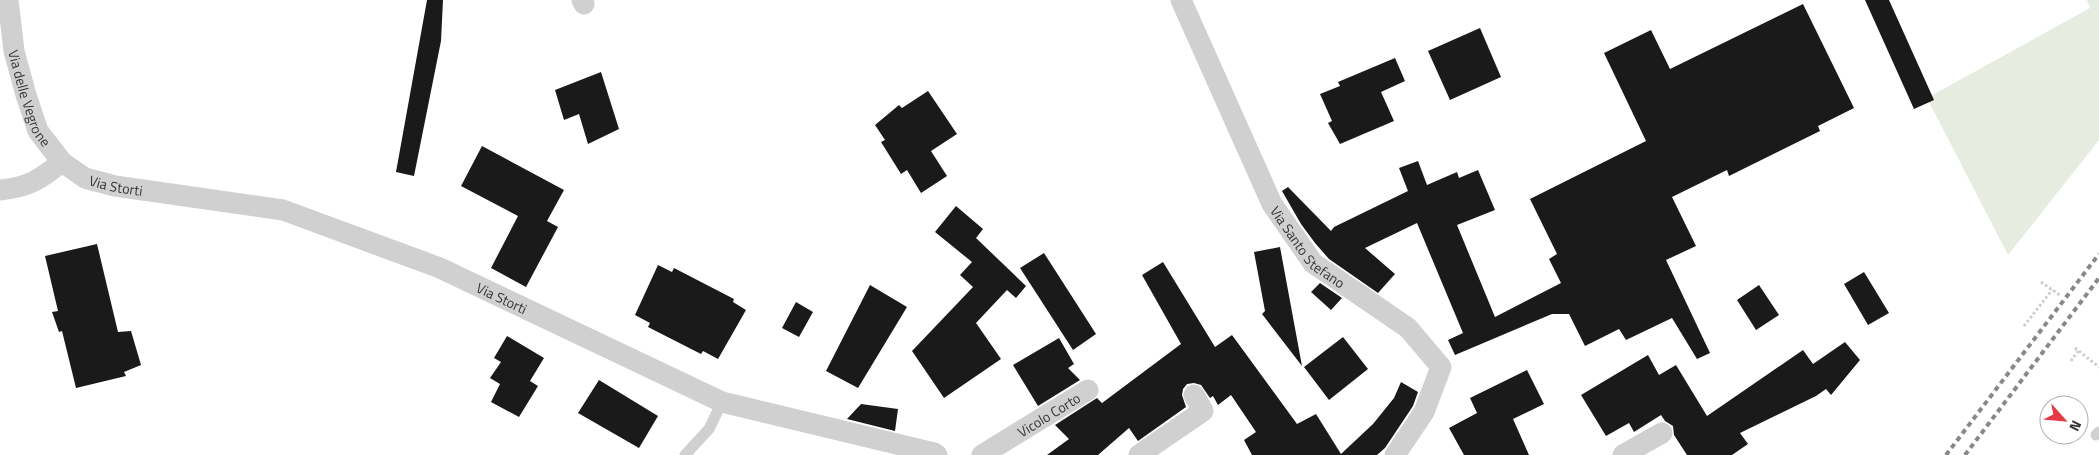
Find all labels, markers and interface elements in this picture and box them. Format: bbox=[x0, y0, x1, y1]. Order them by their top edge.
street label: Via delle Vegrone bbox=[4, 47, 57, 151]
street label: Via Storti bbox=[87, 169, 144, 200]
street label: Via Santo Stefano bbox=[1266, 201, 1350, 293]
street label: Via Storti bbox=[473, 276, 531, 319]
street label: Vicolo Corto bbox=[1013, 387, 1084, 442]
north arrow bbox=[2039, 395, 2089, 445]
text: N bbox=[2064, 417, 2088, 435]

